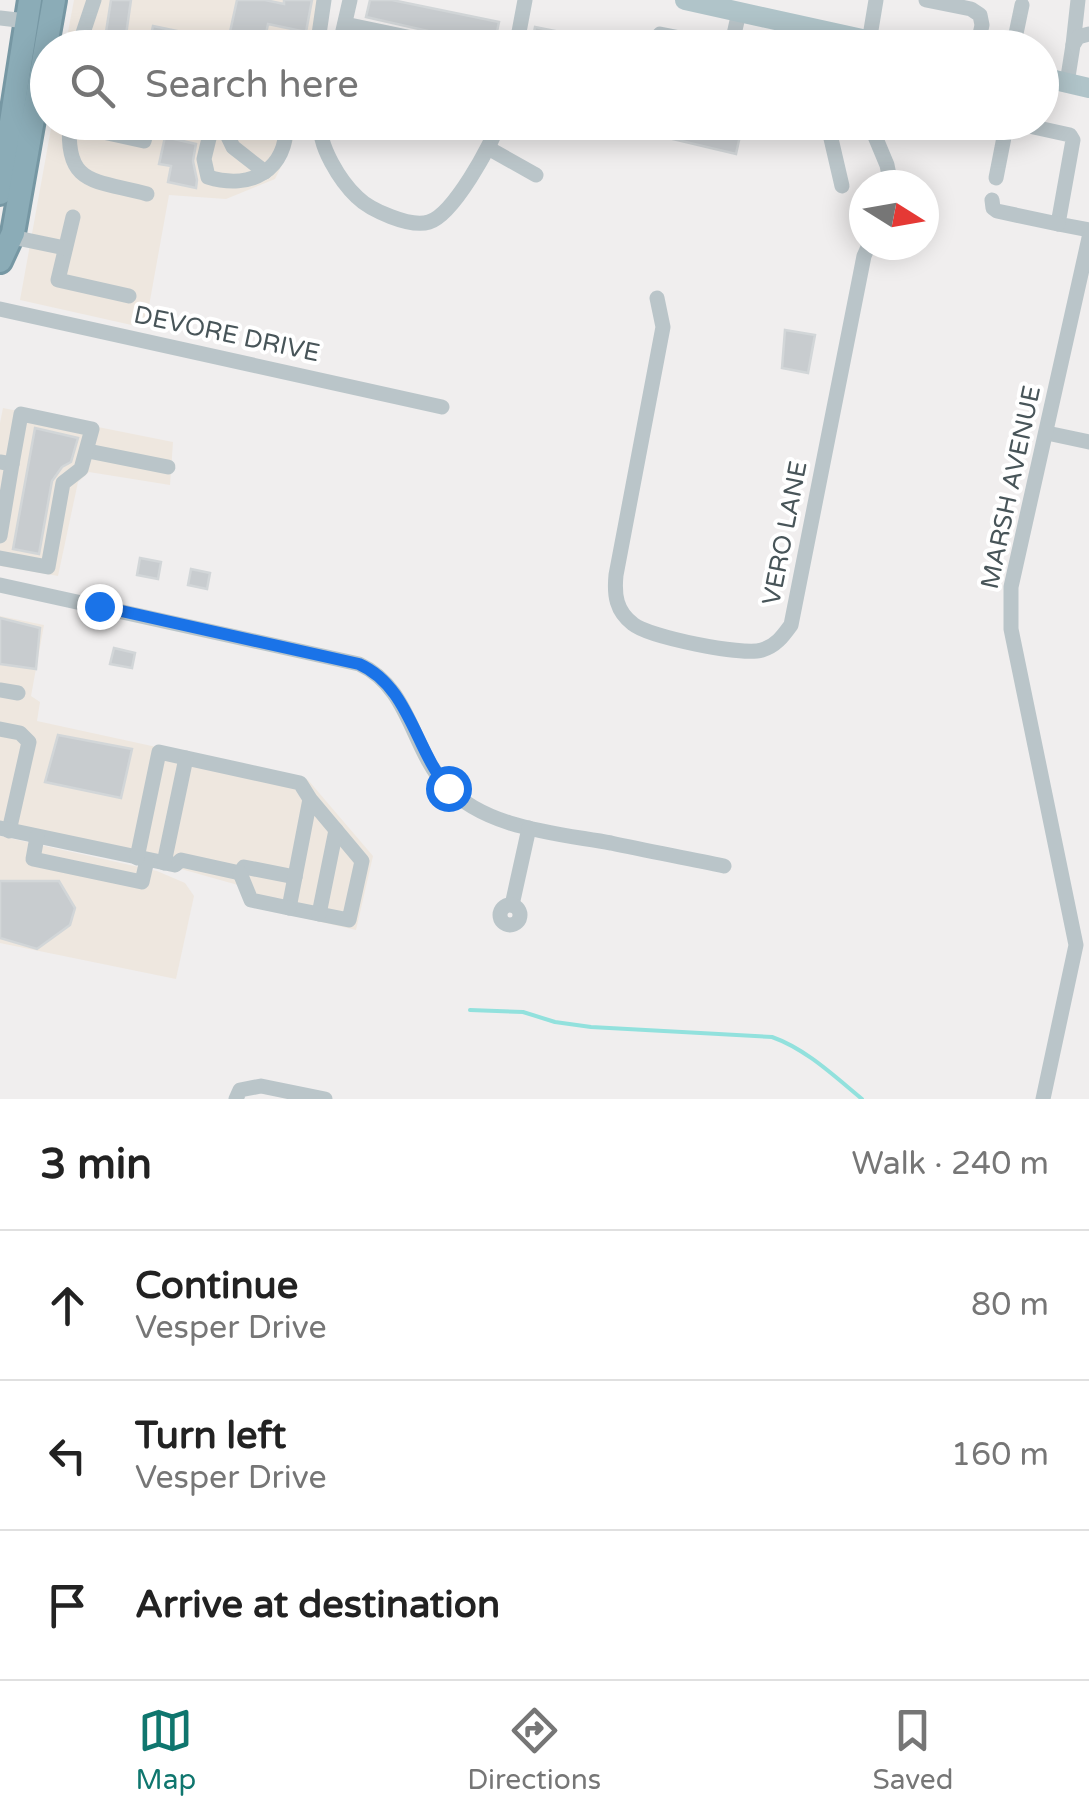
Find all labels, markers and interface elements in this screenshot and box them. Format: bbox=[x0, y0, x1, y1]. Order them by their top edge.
search box bbox=[30, 30, 1059, 140]
icon: search bbox=[65, 58, 120, 113]
text: Search here bbox=[145, 62, 359, 108]
north arrow bbox=[849, 170, 939, 260]
street label: DEVORE DRIVE bbox=[131, 300, 322, 368]
street label: MARSH AVENUE bbox=[975, 383, 1047, 592]
street label: VERO LANE bbox=[756, 458, 814, 608]
route end bbox=[77, 584, 123, 630]
route start bbox=[426, 766, 472, 812]
text: 3 min bbox=[40, 1139, 152, 1190]
text: Walk · 240 m bbox=[852, 1145, 1049, 1183]
text: Continue bbox=[135, 1263, 298, 1309]
icon: ahead bbox=[40, 1278, 95, 1333]
text: 80 m bbox=[971, 1286, 1049, 1324]
text: Vesper Drive bbox=[135, 1309, 327, 1347]
text: Turn left bbox=[135, 1413, 286, 1459]
icon: left bbox=[40, 1428, 95, 1483]
text: 160 m bbox=[951, 1436, 1049, 1474]
text: Vesper Drive bbox=[135, 1459, 327, 1497]
icon: arrive bbox=[40, 1578, 95, 1633]
text: Arrive at destination bbox=[135, 1582, 500, 1628]
tab: Map bbox=[136, 1703, 196, 1797]
tab: Directions bbox=[467, 1703, 601, 1797]
tab: Saved bbox=[872, 1703, 953, 1797]

